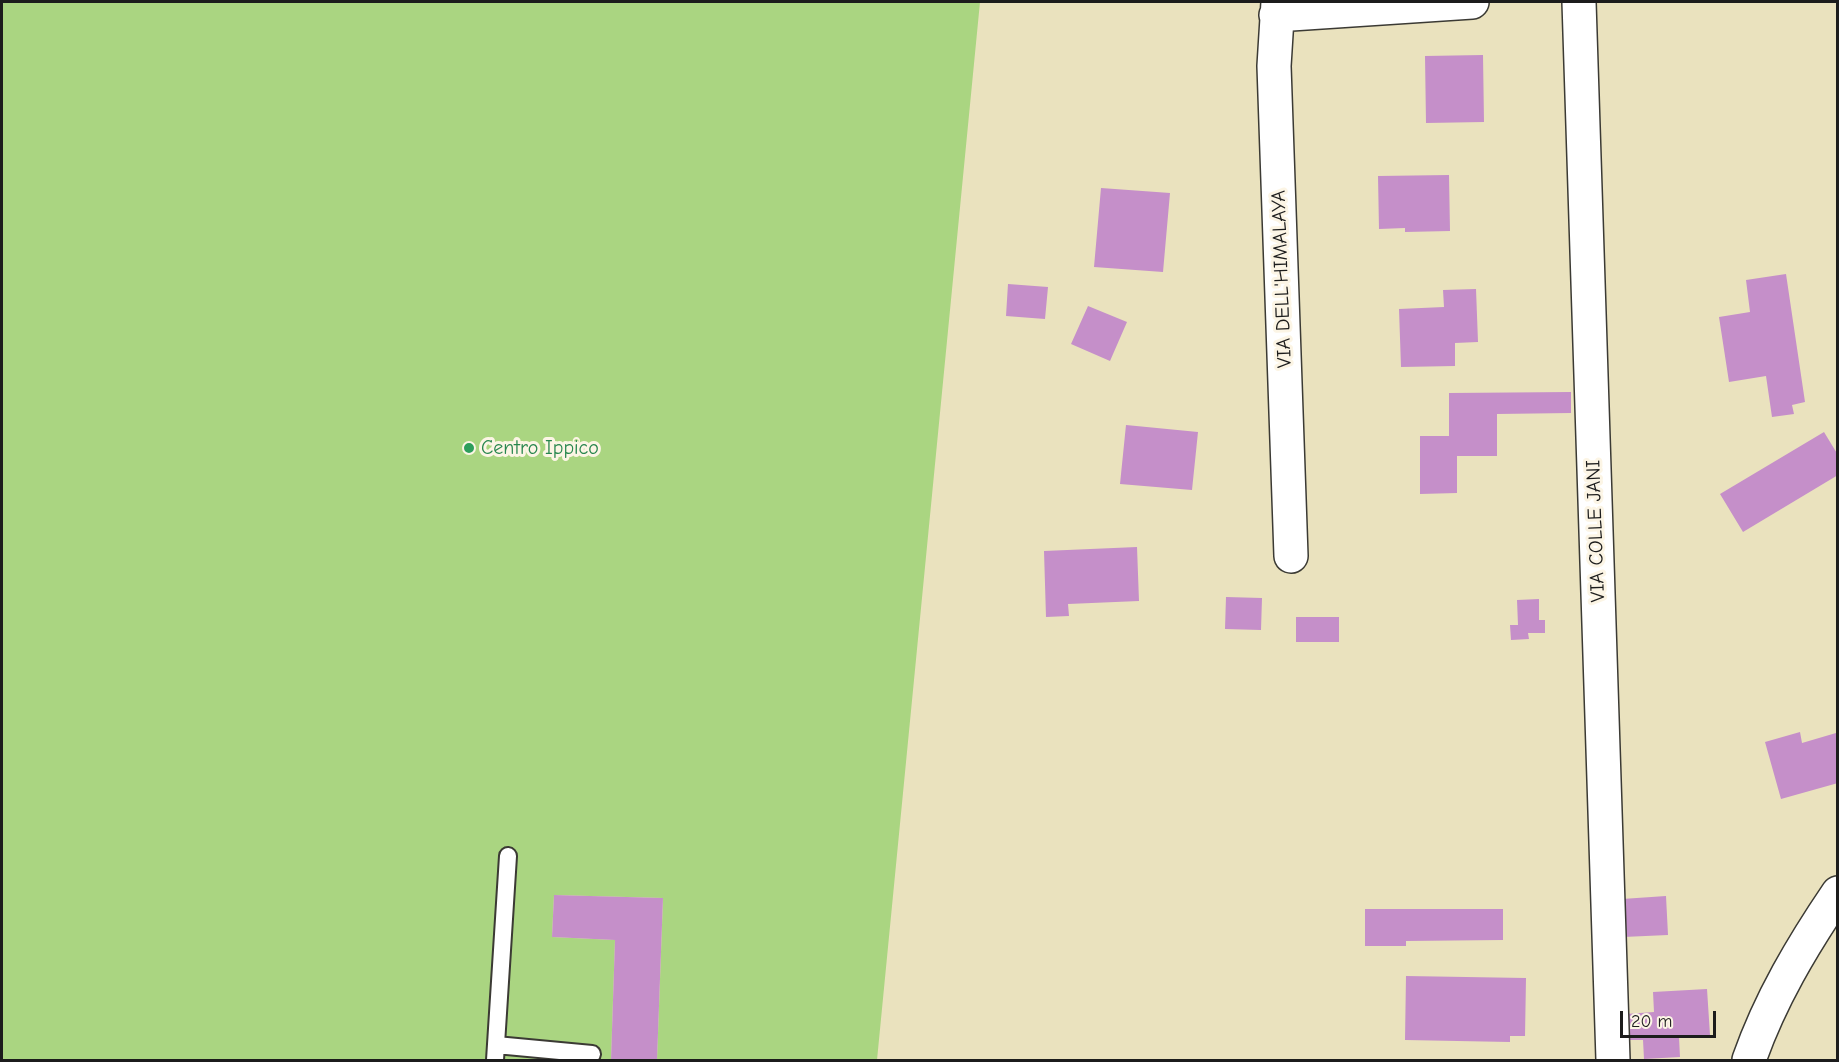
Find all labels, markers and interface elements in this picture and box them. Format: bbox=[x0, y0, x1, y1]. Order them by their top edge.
street label: VIA DELL'HIMALAYA bbox=[1267, 190, 1297, 368]
place label: Centro Ippico bbox=[481, 436, 599, 460]
marker: Centro Ippico bbox=[462, 441, 476, 455]
street label: VIA COLLE JANI bbox=[1582, 459, 1610, 603]
scale bar bbox=[1623, 999, 1719, 1037]
text: 20 m bbox=[1631, 1011, 1672, 1032]

